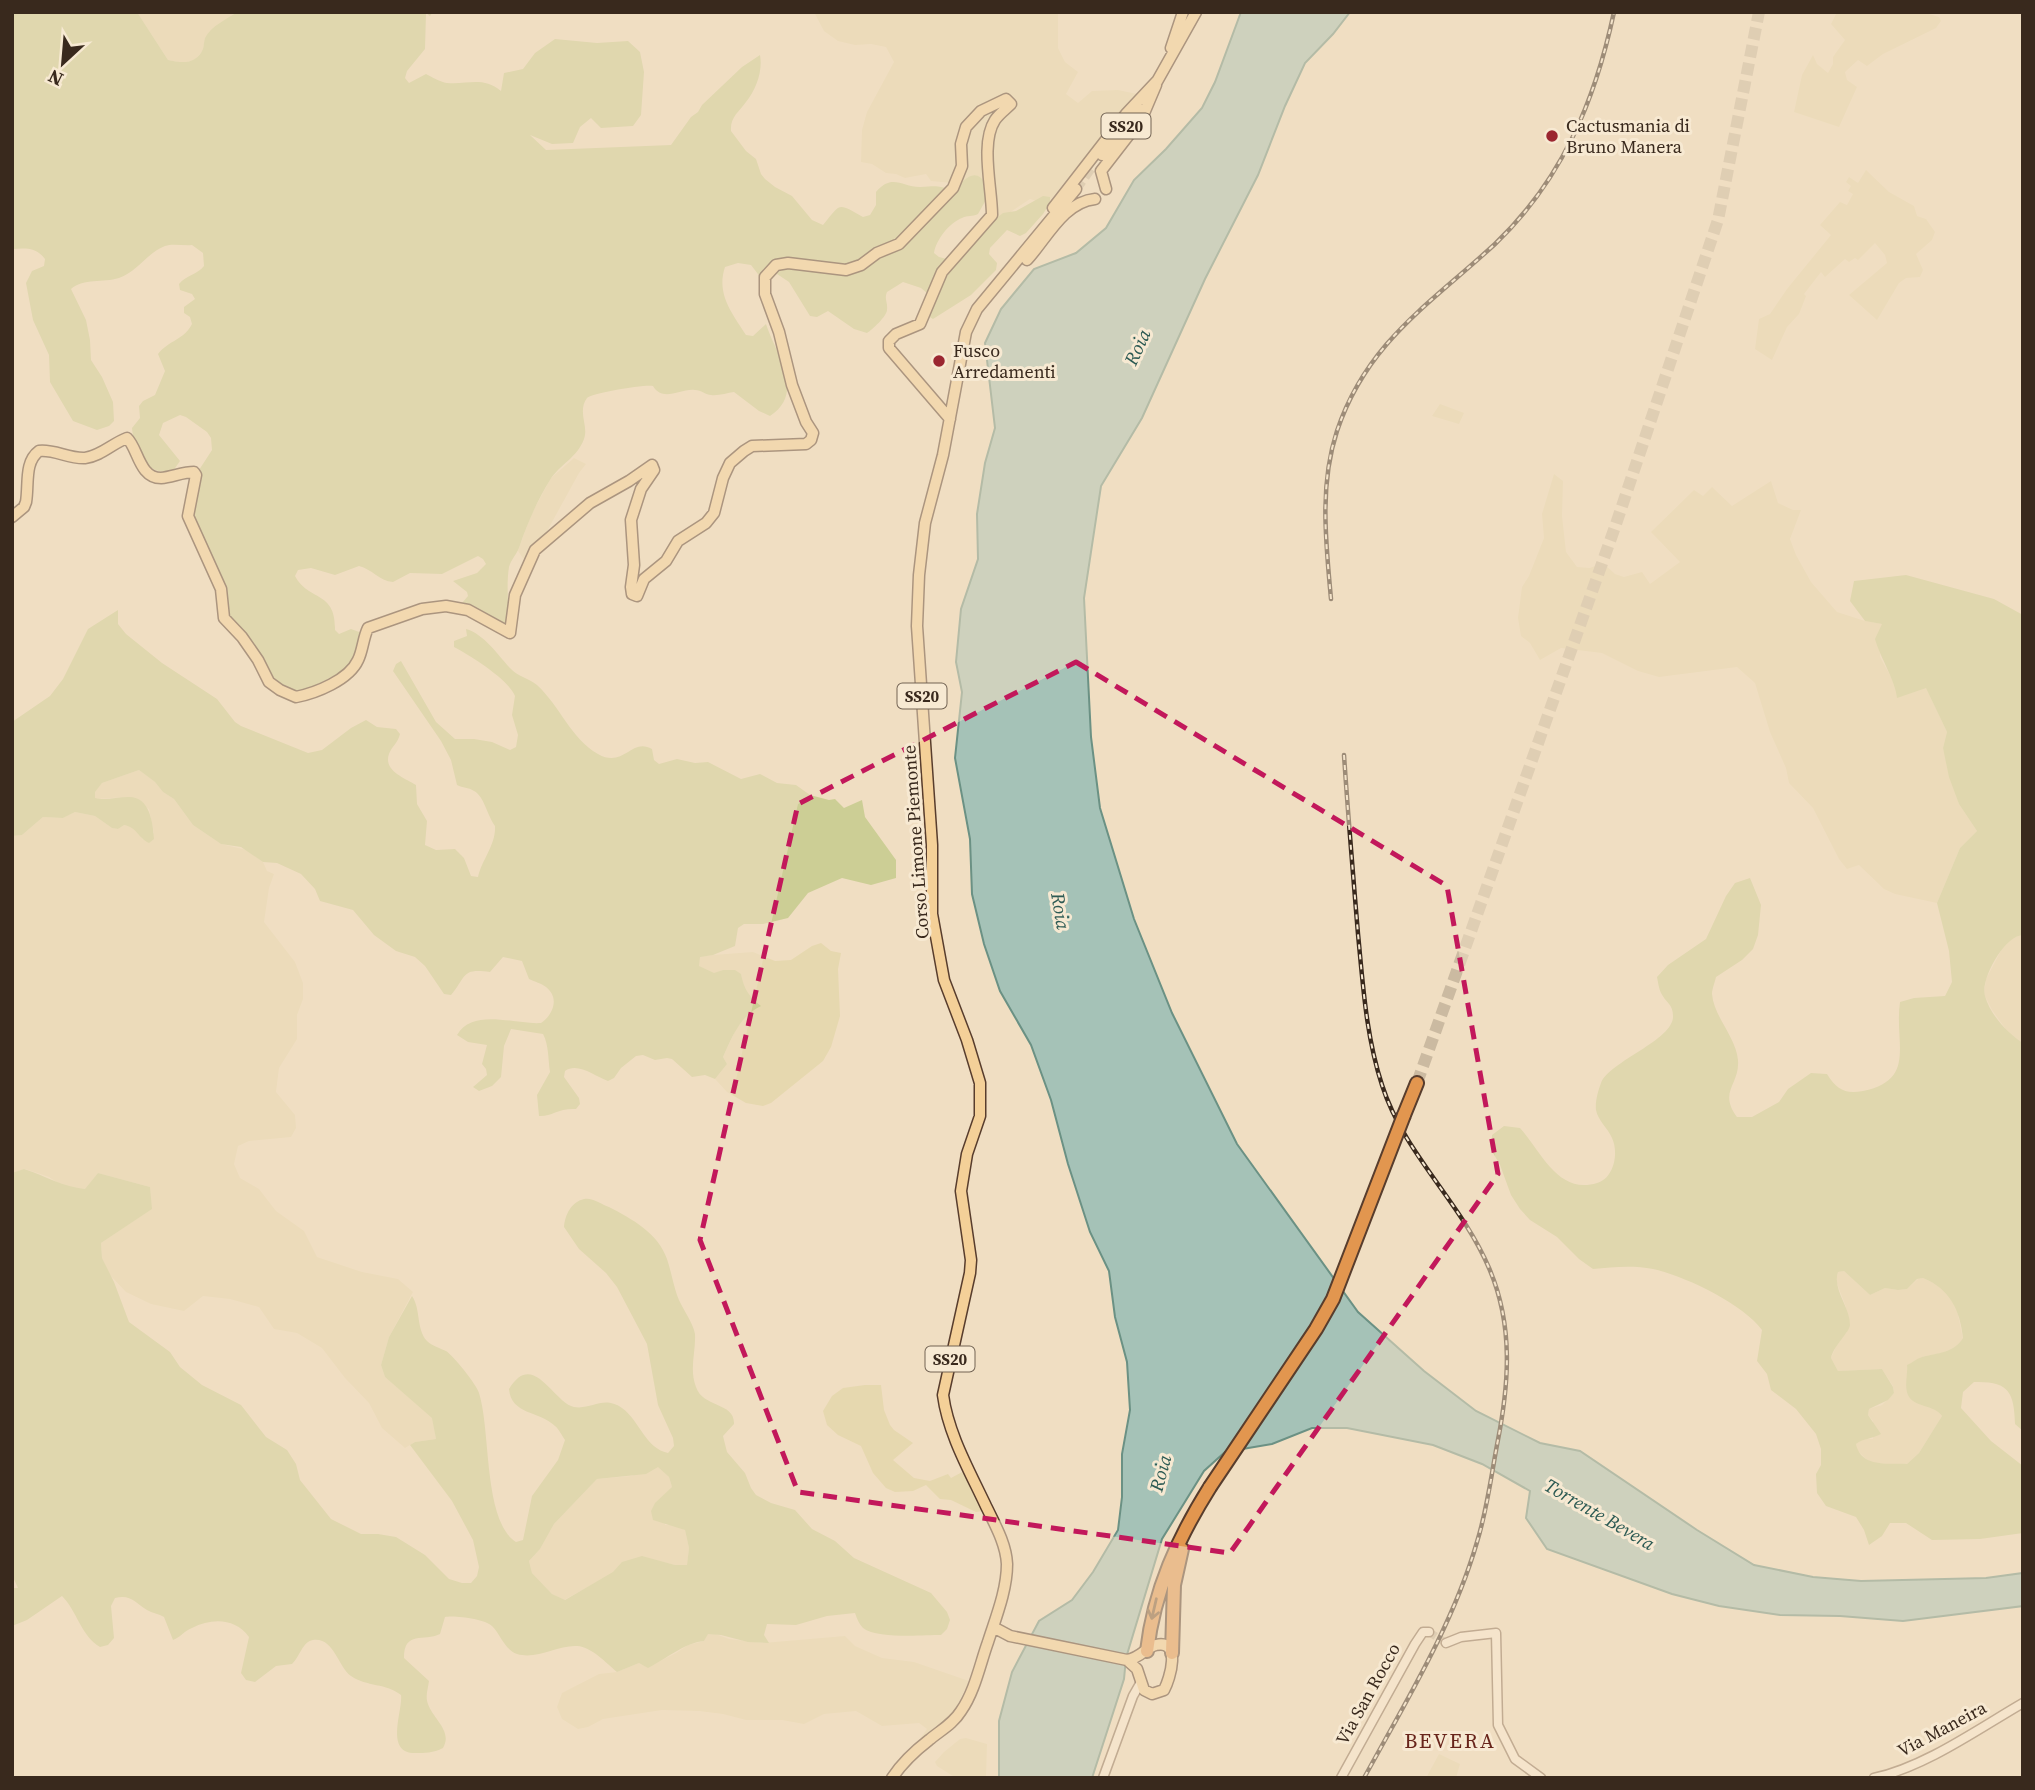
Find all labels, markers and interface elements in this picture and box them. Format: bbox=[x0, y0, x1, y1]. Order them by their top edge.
north arrow bbox=[28, 28, 98, 98]
text: N bbox=[43, 63, 67, 93]
place label: Cactusmania di Bruno Manera bbox=[1566, 113, 1690, 159]
road number: SS20 bbox=[1102, 114, 1150, 138]
marker: Cactusmania di Bruno Manera bbox=[1544, 128, 1560, 144]
water label: Roia bbox=[1117, 325, 1156, 370]
place label: Fusco Arredamenti bbox=[953, 338, 1056, 384]
marker: Fusco Arredamenti bbox=[931, 353, 947, 369]
road number: SS20 bbox=[898, 684, 946, 708]
street label: Corso Limone Piemonte bbox=[896, 744, 935, 940]
water label: Roia bbox=[1045, 890, 1077, 932]
road number: SS20 bbox=[926, 1346, 974, 1372]
water label: Roia bbox=[1142, 1452, 1177, 1495]
water label: Torrente Bevera bbox=[1540, 1472, 1660, 1556]
one-way arrow bbox=[1147, 1597, 1161, 1620]
street label: Via San Rocco bbox=[1329, 1638, 1406, 1749]
street label: Via Maneira bbox=[1893, 1694, 1991, 1762]
district label: BEVERA bbox=[1404, 1726, 1496, 1755]

